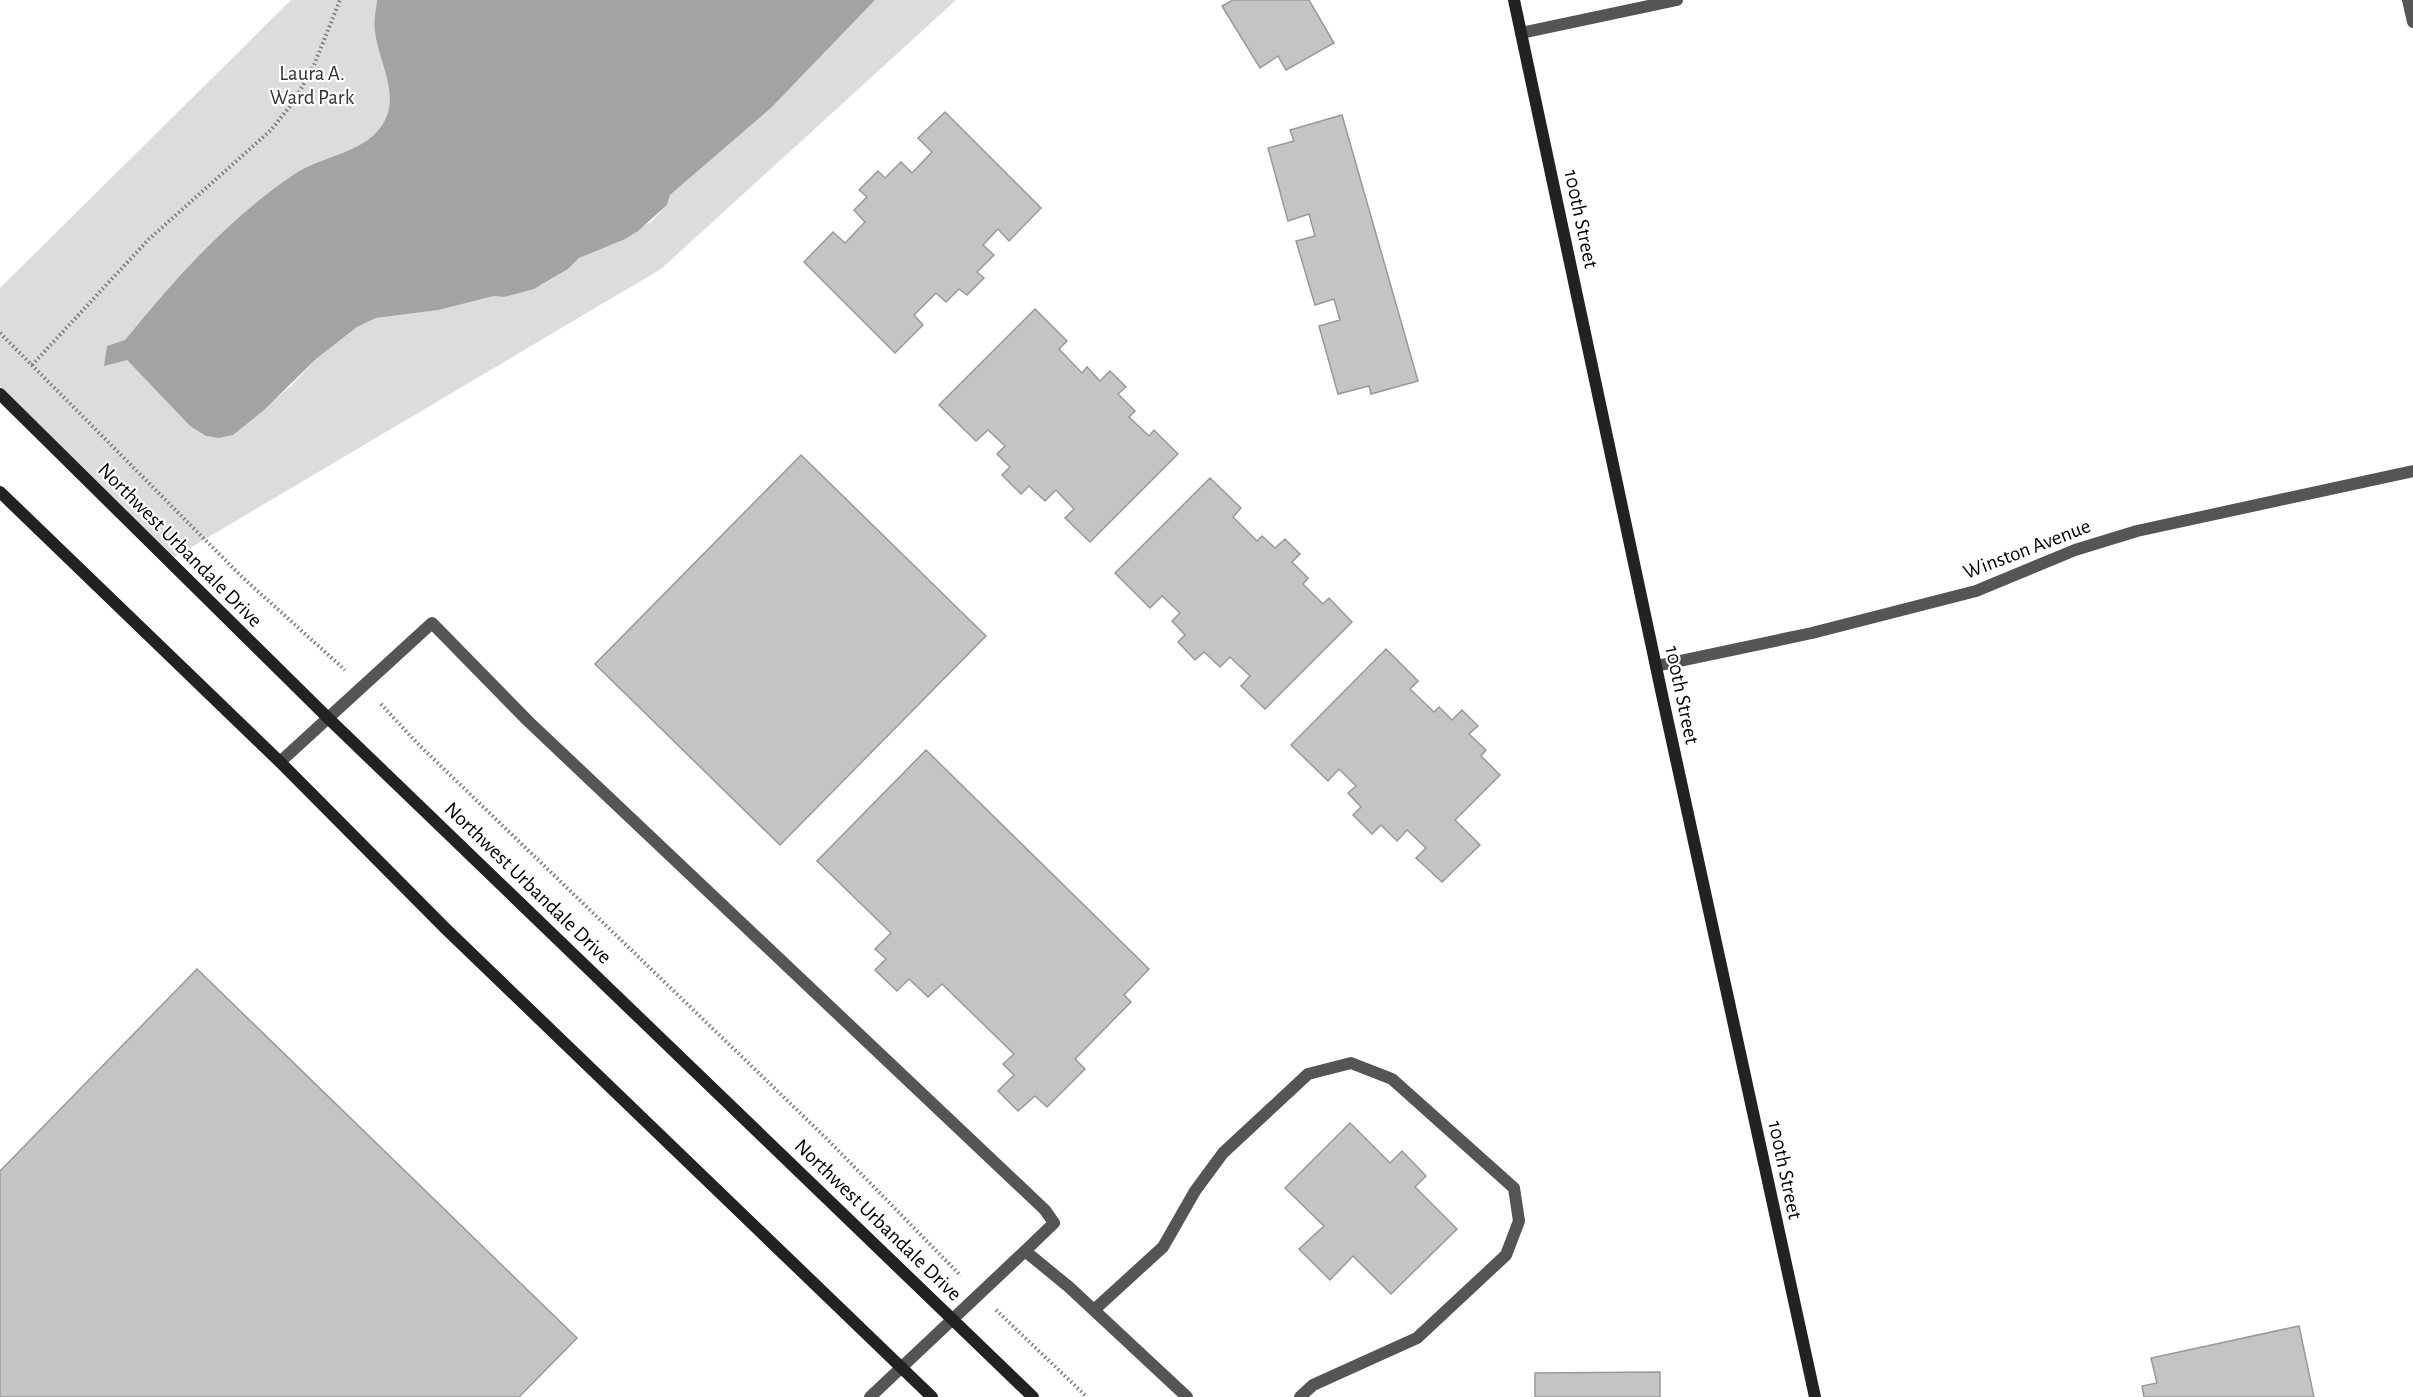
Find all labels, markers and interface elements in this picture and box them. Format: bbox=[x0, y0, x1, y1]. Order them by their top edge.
park label: Laura A. Ward Park bbox=[270, 63, 355, 108]
street label: 100th Street bbox=[1560, 168, 1602, 270]
street label: Northwest Urbandale Drive bbox=[94, 459, 266, 631]
street label: Winston Avenue bbox=[1960, 515, 2094, 583]
street label: 100th Street bbox=[1661, 644, 1703, 746]
street label: Northwest Urbandale Drive bbox=[441, 798, 615, 968]
street label: 100th Street bbox=[1764, 1119, 1806, 1221]
street label: Northwest Urbandale Drive bbox=[791, 1135, 965, 1305]

